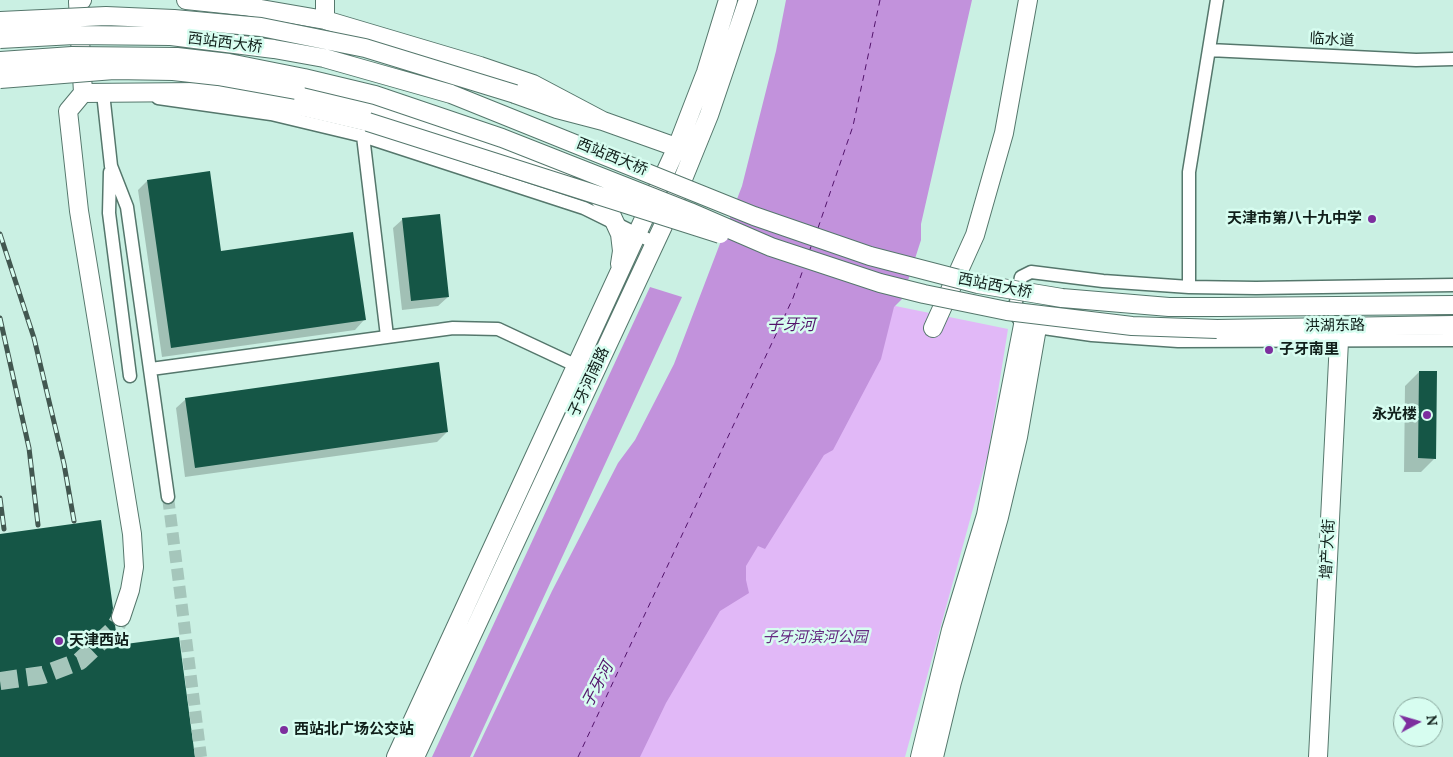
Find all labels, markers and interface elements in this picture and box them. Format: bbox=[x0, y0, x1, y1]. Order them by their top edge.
street label: 西站西大桥 bbox=[187, 29, 263, 57]
street label: 临水道 bbox=[1309, 30, 1355, 50]
street label: 西站西大桥 bbox=[574, 135, 650, 179]
place label: 天津市第八十九中学 bbox=[1227, 210, 1362, 228]
marker: 天津市第八十九中学 bbox=[1366, 213, 1378, 225]
street label: 西站西大桥 bbox=[956, 270, 1034, 302]
water label: 子牙河 bbox=[767, 315, 815, 335]
street label: 洪湖东路 bbox=[1305, 316, 1365, 336]
place label: 子牙南里 bbox=[1279, 341, 1339, 359]
street label: 子牙河南路 bbox=[565, 344, 613, 420]
marker: 子牙南里 bbox=[1263, 344, 1275, 356]
place label: 永光楼 bbox=[1372, 406, 1417, 424]
marker: 永光楼 bbox=[1421, 409, 1433, 421]
street label: 增产大街 bbox=[1317, 519, 1339, 579]
park label: 子牙河滨河公园 bbox=[763, 629, 867, 647]
place label: 天津西站 bbox=[69, 632, 129, 650]
marker: 天津西站 bbox=[53, 635, 65, 647]
water label: 子牙河 bbox=[578, 659, 618, 711]
north arrow bbox=[1393, 697, 1443, 747]
text: N bbox=[1422, 714, 1441, 727]
place label: 西站北广场公交站 bbox=[294, 721, 414, 739]
marker: 西站北广场公交站 bbox=[278, 724, 290, 736]

